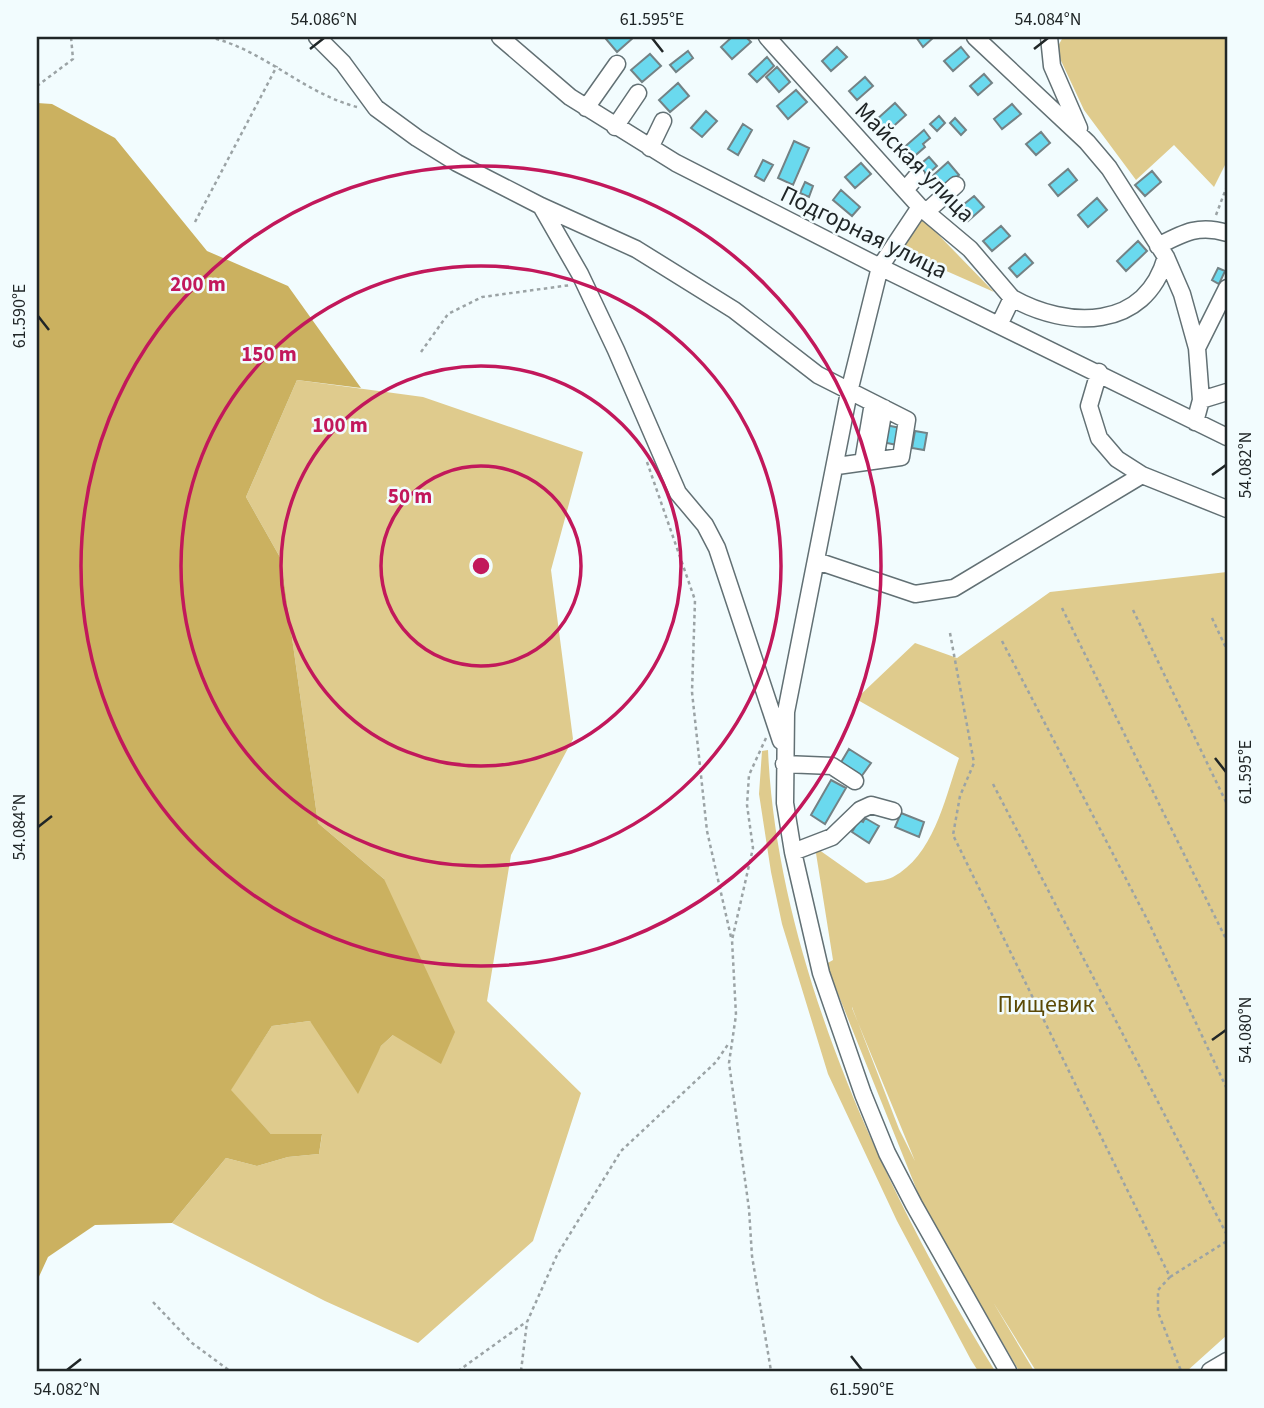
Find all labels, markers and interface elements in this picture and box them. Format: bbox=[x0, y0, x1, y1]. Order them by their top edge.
text: 54.086°N bbox=[291, 7, 357, 32]
text: 61.595°E bbox=[620, 7, 684, 32]
text: 54.084°N bbox=[1015, 7, 1081, 32]
street label: Майская улица bbox=[846, 94, 983, 231]
street label: Подгорная улица bbox=[774, 177, 953, 288]
text: 200 m bbox=[170, 269, 226, 299]
text: 61.590°E bbox=[7, 284, 32, 348]
text: 150 m bbox=[241, 339, 297, 369]
text: 100 m bbox=[312, 410, 368, 440]
text: 54.082°N bbox=[1233, 432, 1258, 498]
text: 50 m bbox=[388, 481, 432, 511]
centre of rings bbox=[469, 554, 493, 578]
text: 61.595°E bbox=[1233, 740, 1258, 804]
text: 54.084°N bbox=[7, 794, 32, 860]
park label: Пищевик bbox=[998, 987, 1095, 1022]
text: 54.080°N bbox=[1233, 997, 1258, 1063]
text: 54.082°N bbox=[34, 1377, 100, 1402]
text: 61.590°E bbox=[830, 1377, 894, 1402]

